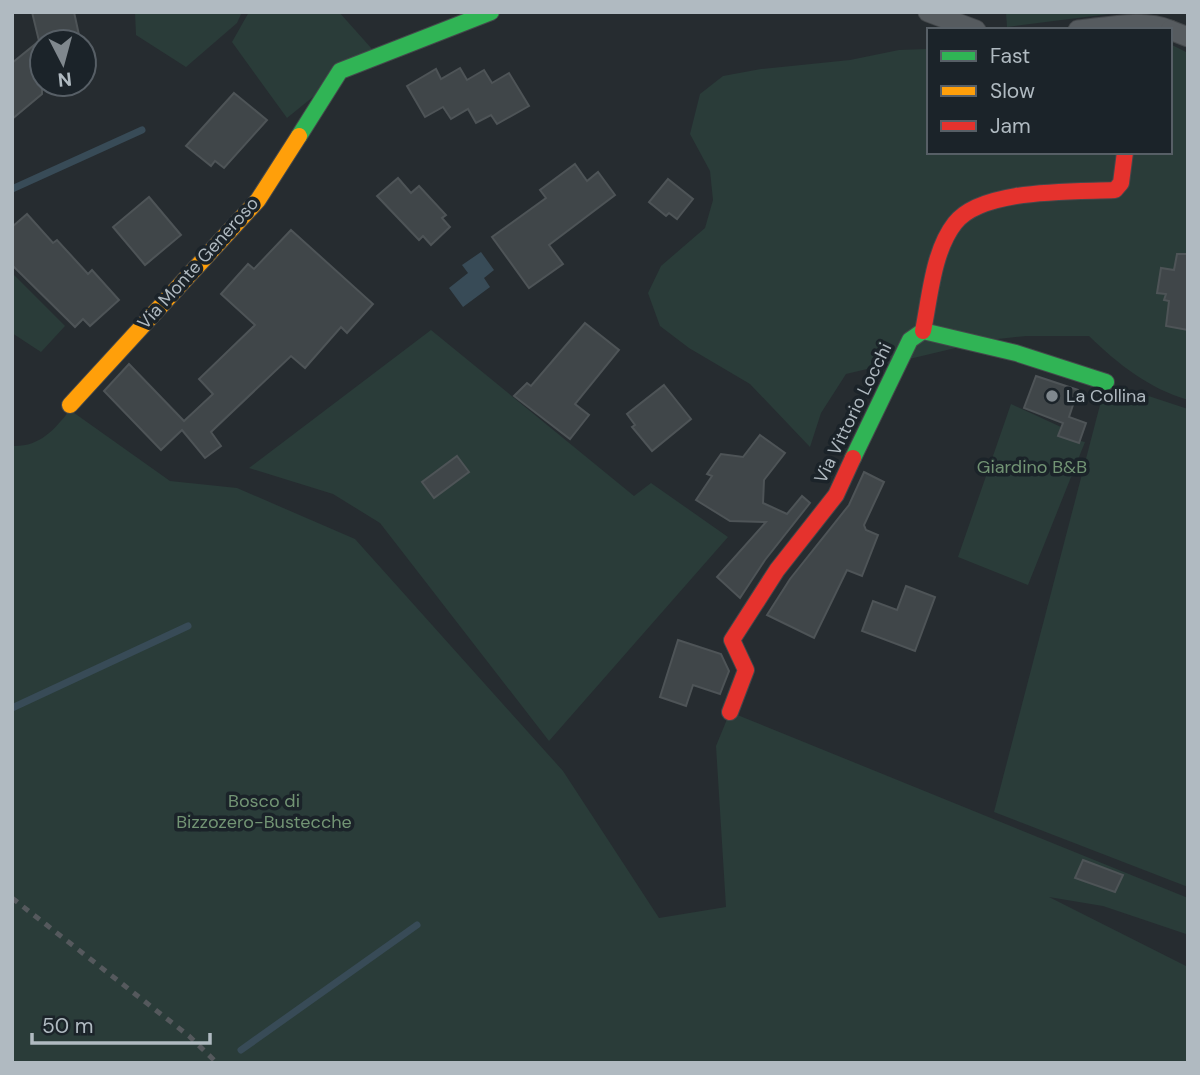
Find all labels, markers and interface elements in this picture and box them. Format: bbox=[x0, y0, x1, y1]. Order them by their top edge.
north arrow bbox=[28, 28, 98, 98]
legend bbox=[927, 28, 1172, 154]
text: Fast bbox=[990, 42, 1030, 70]
text: N bbox=[57, 66, 73, 93]
text: Slow bbox=[990, 77, 1035, 105]
text: Jam bbox=[990, 112, 1031, 140]
street label: Via Monte Generoso bbox=[132, 192, 264, 334]
street label: Via Vittorio Locchi bbox=[809, 339, 897, 487]
place label: La Collina bbox=[1066, 384, 1146, 408]
marker: La Collina bbox=[1044, 388, 1060, 404]
park label: Giardino B&B bbox=[977, 455, 1087, 479]
park label: Bosco di Bizzozero-Bustecche bbox=[176, 789, 352, 834]
scale bar bbox=[32, 1002, 210, 1046]
text: 50 m bbox=[42, 1012, 93, 1040]

